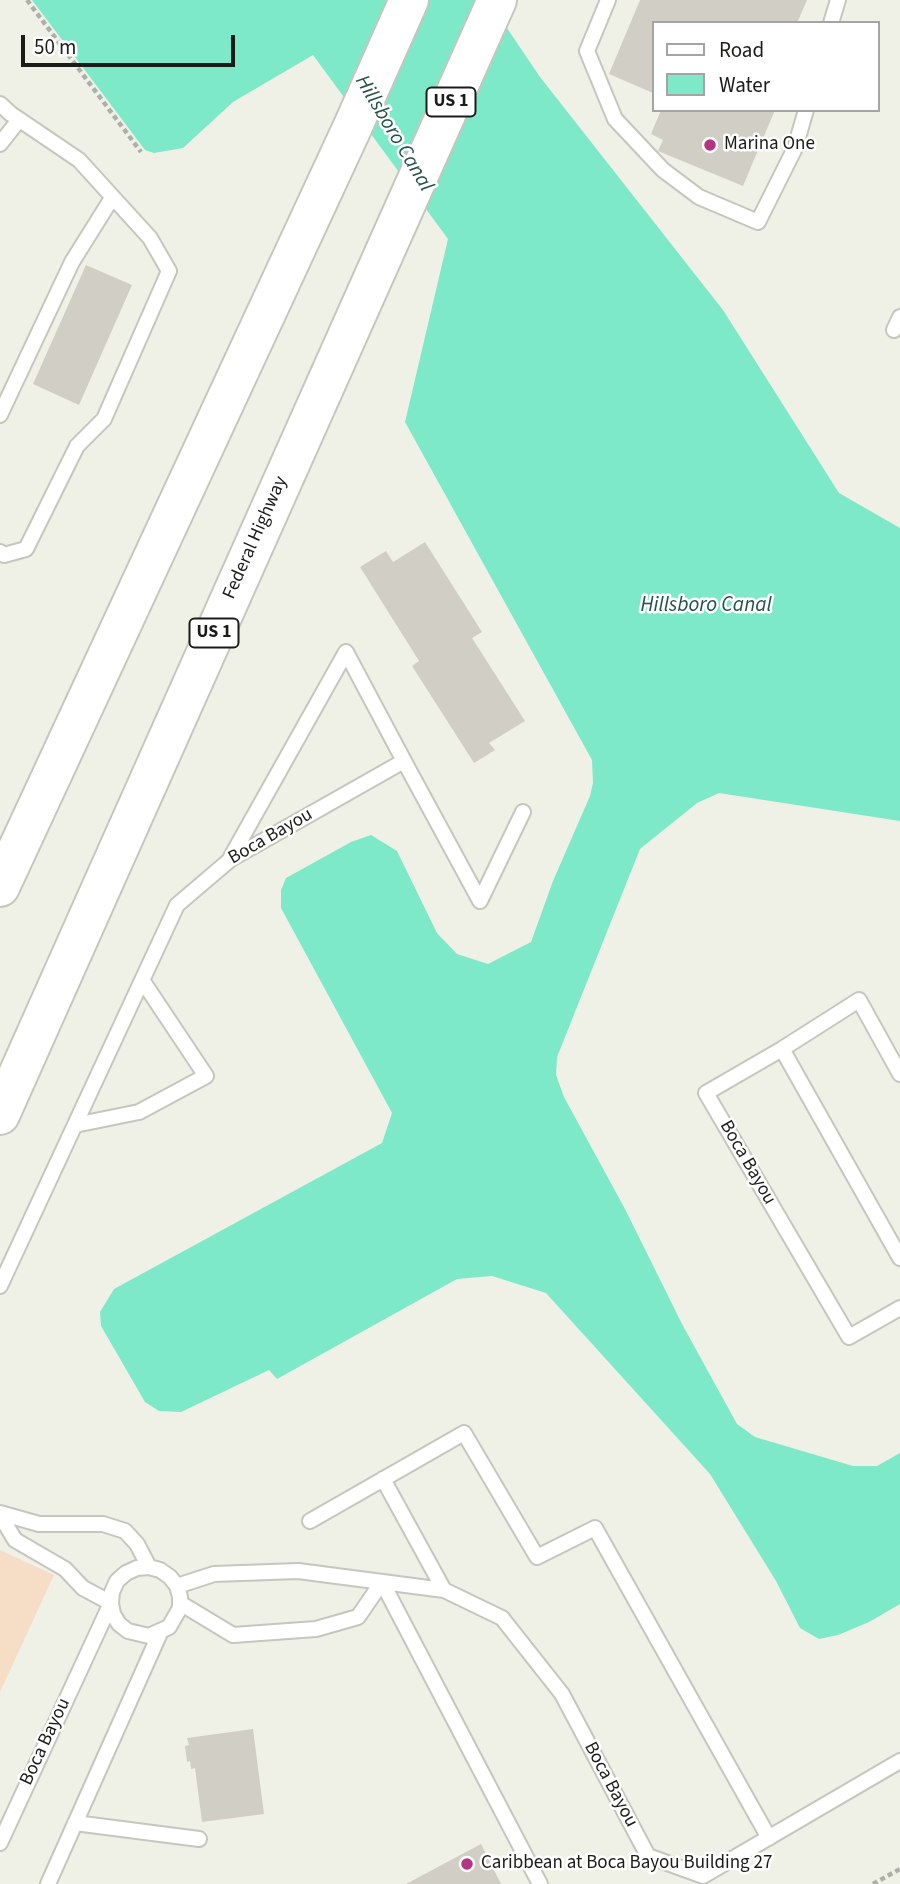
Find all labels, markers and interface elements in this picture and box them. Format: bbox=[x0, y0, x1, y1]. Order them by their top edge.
scale bar bbox=[24, 21, 238, 65]
legend bbox=[652, 21, 879, 112]
text: 50 m bbox=[34, 32, 76, 62]
text: Road bbox=[719, 35, 764, 65]
text: Water bbox=[719, 70, 770, 100]
water label: Hillsboro Canal bbox=[348, 71, 438, 197]
road number: US 1 bbox=[426, 88, 476, 116]
place label: Marina One bbox=[724, 134, 815, 156]
marker: Marina One bbox=[702, 137, 718, 153]
street label: Federal Highway bbox=[219, 473, 293, 603]
water label: Hillsboro Canal bbox=[640, 593, 772, 619]
road number: US 1 bbox=[190, 618, 238, 648]
street label: Boca Bayou bbox=[225, 804, 317, 870]
street label: Boca Bayou bbox=[714, 1117, 780, 1209]
street label: Boca Bayou bbox=[16, 1695, 76, 1789]
street label: Boca Bayou bbox=[578, 1738, 642, 1832]
place label: Caribbean at Boca Bayou Building 27 bbox=[481, 1853, 772, 1875]
marker: Caribbean at Boca Bayou Building 27 bbox=[459, 1856, 475, 1872]

